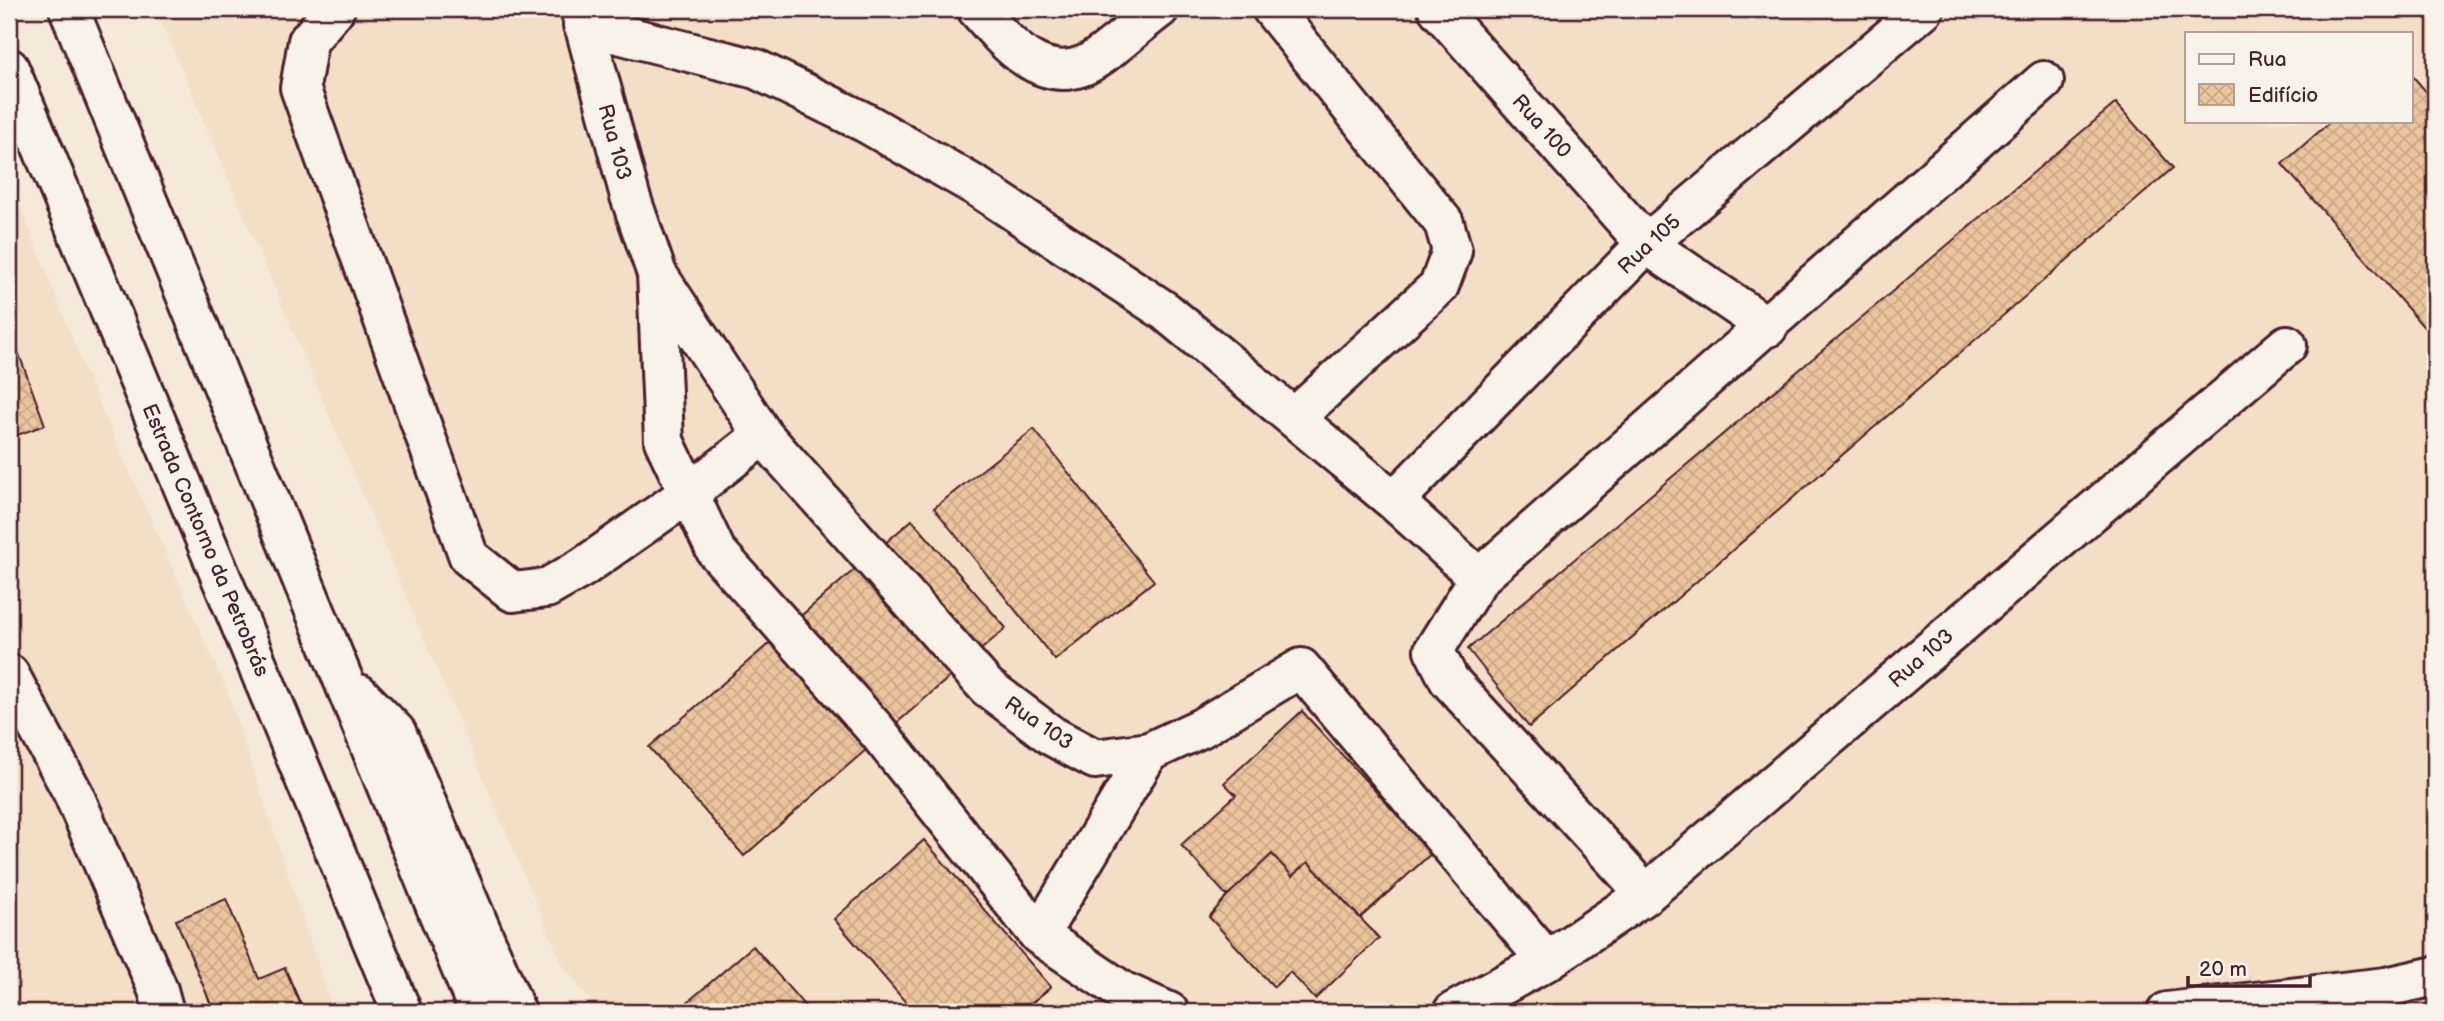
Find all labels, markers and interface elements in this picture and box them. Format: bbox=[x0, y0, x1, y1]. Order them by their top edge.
legend bbox=[2185, 32, 2412, 122]
text: Rua bbox=[2248, 47, 2287, 72]
text: Edifício bbox=[2248, 83, 2318, 108]
street label: Rua 100 bbox=[1507, 89, 1577, 163]
street label: Rua 103 bbox=[592, 101, 637, 183]
street label: Rua 105 bbox=[1613, 209, 1686, 280]
street label: Estrada Contorno da Petrobrás bbox=[137, 400, 274, 680]
street label: Rua 103 bbox=[1884, 623, 1959, 693]
street label: Rua 103 bbox=[1000, 691, 1078, 755]
scale bar bbox=[2188, 944, 2311, 988]
text: 20 m bbox=[2199, 957, 2247, 982]

